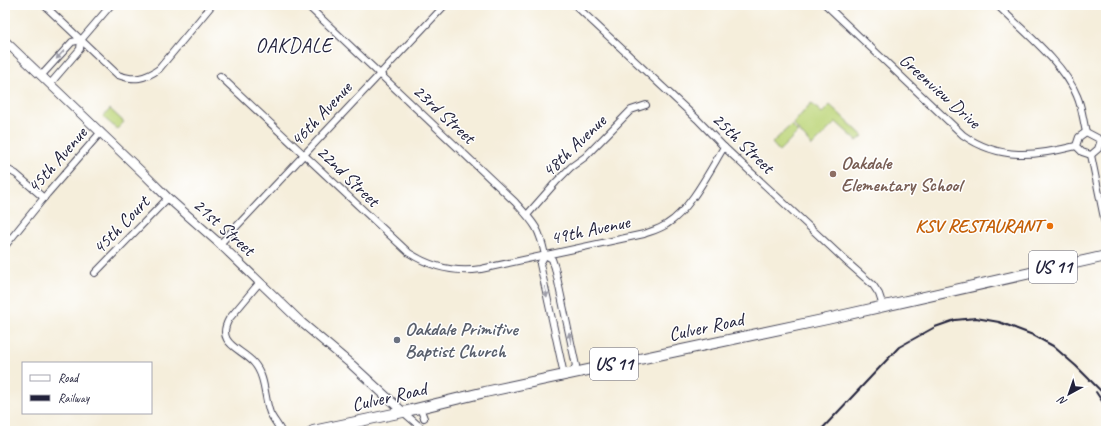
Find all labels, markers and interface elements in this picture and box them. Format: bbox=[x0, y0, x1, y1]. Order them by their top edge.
district label: OAKDALE bbox=[256, 33, 334, 58]
street label: Greenview Drive bbox=[894, 48, 987, 135]
one-way arrow bbox=[55, 50, 64, 60]
street label: 46th Avenue bbox=[285, 75, 358, 152]
street label: 23rd Street bbox=[408, 79, 482, 150]
street label: 25th Street bbox=[707, 107, 780, 180]
street label: 48th Avenue bbox=[537, 108, 613, 183]
street label: 45th Avenue bbox=[22, 120, 94, 198]
street label: 22nd Street bbox=[311, 140, 386, 213]
place label: Oakdale Elementary School bbox=[841, 151, 965, 197]
marker: Oakdale Elementary School bbox=[828, 169, 838, 179]
street label: 45th Court bbox=[87, 189, 156, 259]
street label: 21st Street bbox=[188, 193, 261, 262]
street label: 49th Avenue bbox=[548, 210, 634, 250]
place label: KSV RESTAURANT bbox=[915, 214, 1047, 238]
marker: KSV RESTAURANT bbox=[1045, 221, 1055, 231]
road number: US 11 bbox=[1029, 251, 1077, 283]
one-way arrow bbox=[543, 286, 549, 298]
street label: Culver Road bbox=[667, 307, 749, 347]
place label: Oakdale Primitive Baptist Church bbox=[405, 317, 519, 363]
one-way arrow bbox=[566, 332, 572, 345]
marker: Oakdale Primitive Baptist Church bbox=[392, 335, 402, 345]
road number: US 11 bbox=[590, 348, 638, 380]
legend bbox=[22, 362, 152, 414]
text: Road bbox=[58, 370, 80, 386]
north arrow bbox=[1049, 374, 1089, 414]
street label: Culver Road bbox=[349, 376, 432, 417]
text: Railway bbox=[58, 390, 90, 406]
text: N bbox=[1054, 393, 1070, 409]

